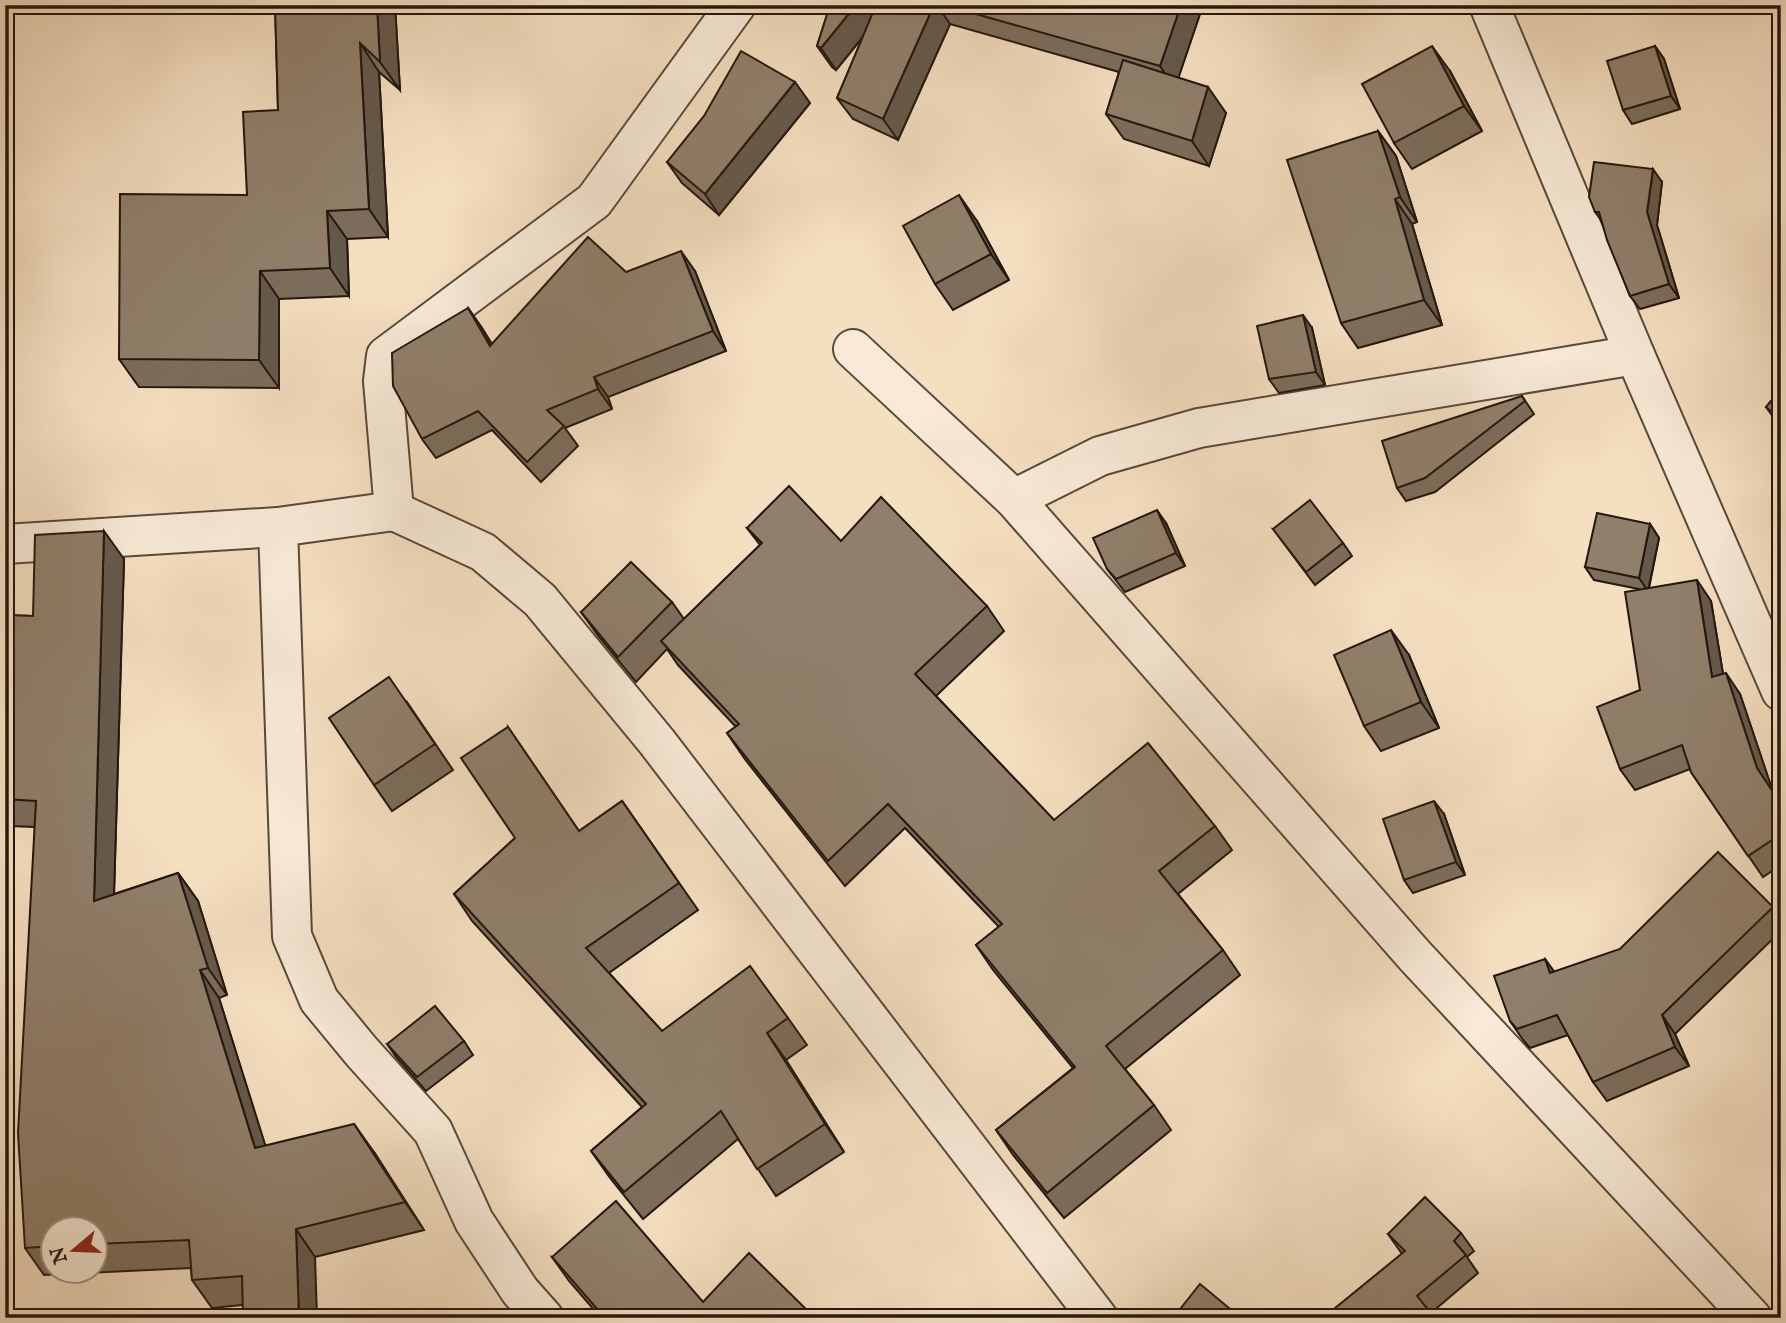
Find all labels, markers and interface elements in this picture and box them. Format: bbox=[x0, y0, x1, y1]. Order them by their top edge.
north arrow bbox=[38, 1214, 108, 1284]
text: N bbox=[46, 1243, 74, 1268]

